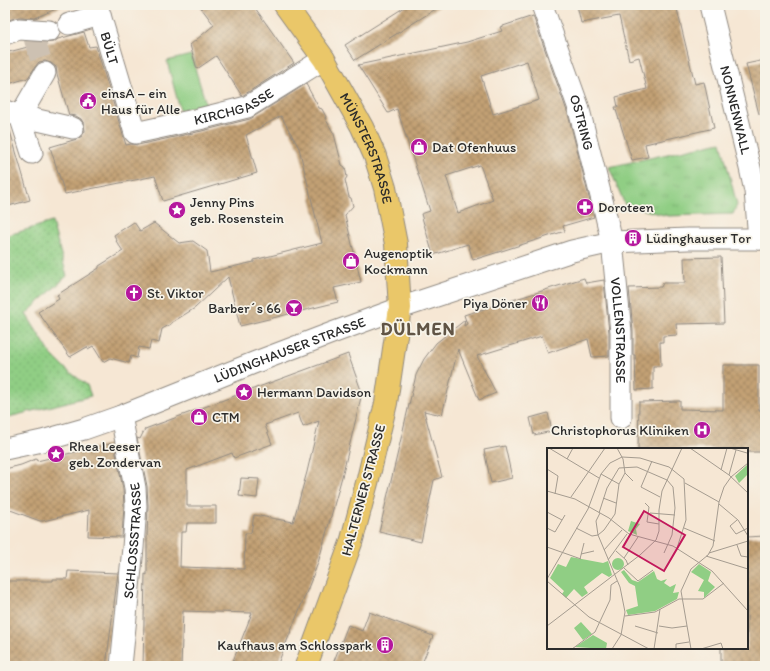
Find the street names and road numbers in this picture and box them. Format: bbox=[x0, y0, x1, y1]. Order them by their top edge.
street label: BÜLT bbox=[96, 30, 122, 67]
street label: NONNENWALL bbox=[716, 64, 754, 156]
street label: KIRCHGASSE bbox=[192, 85, 277, 129]
street label: MÜNSTERSTRASSE bbox=[336, 90, 396, 205]
street label: OSTRING bbox=[566, 92, 597, 152]
street label: VOLLENSTRASSE bbox=[607, 276, 629, 384]
street label: LÜDINGHAUSER STRASSE bbox=[212, 313, 368, 387]
street label: HALTERNER STRASSE bbox=[338, 422, 389, 558]
street label: SCHLOSSSTRASSE bbox=[120, 481, 145, 599]

